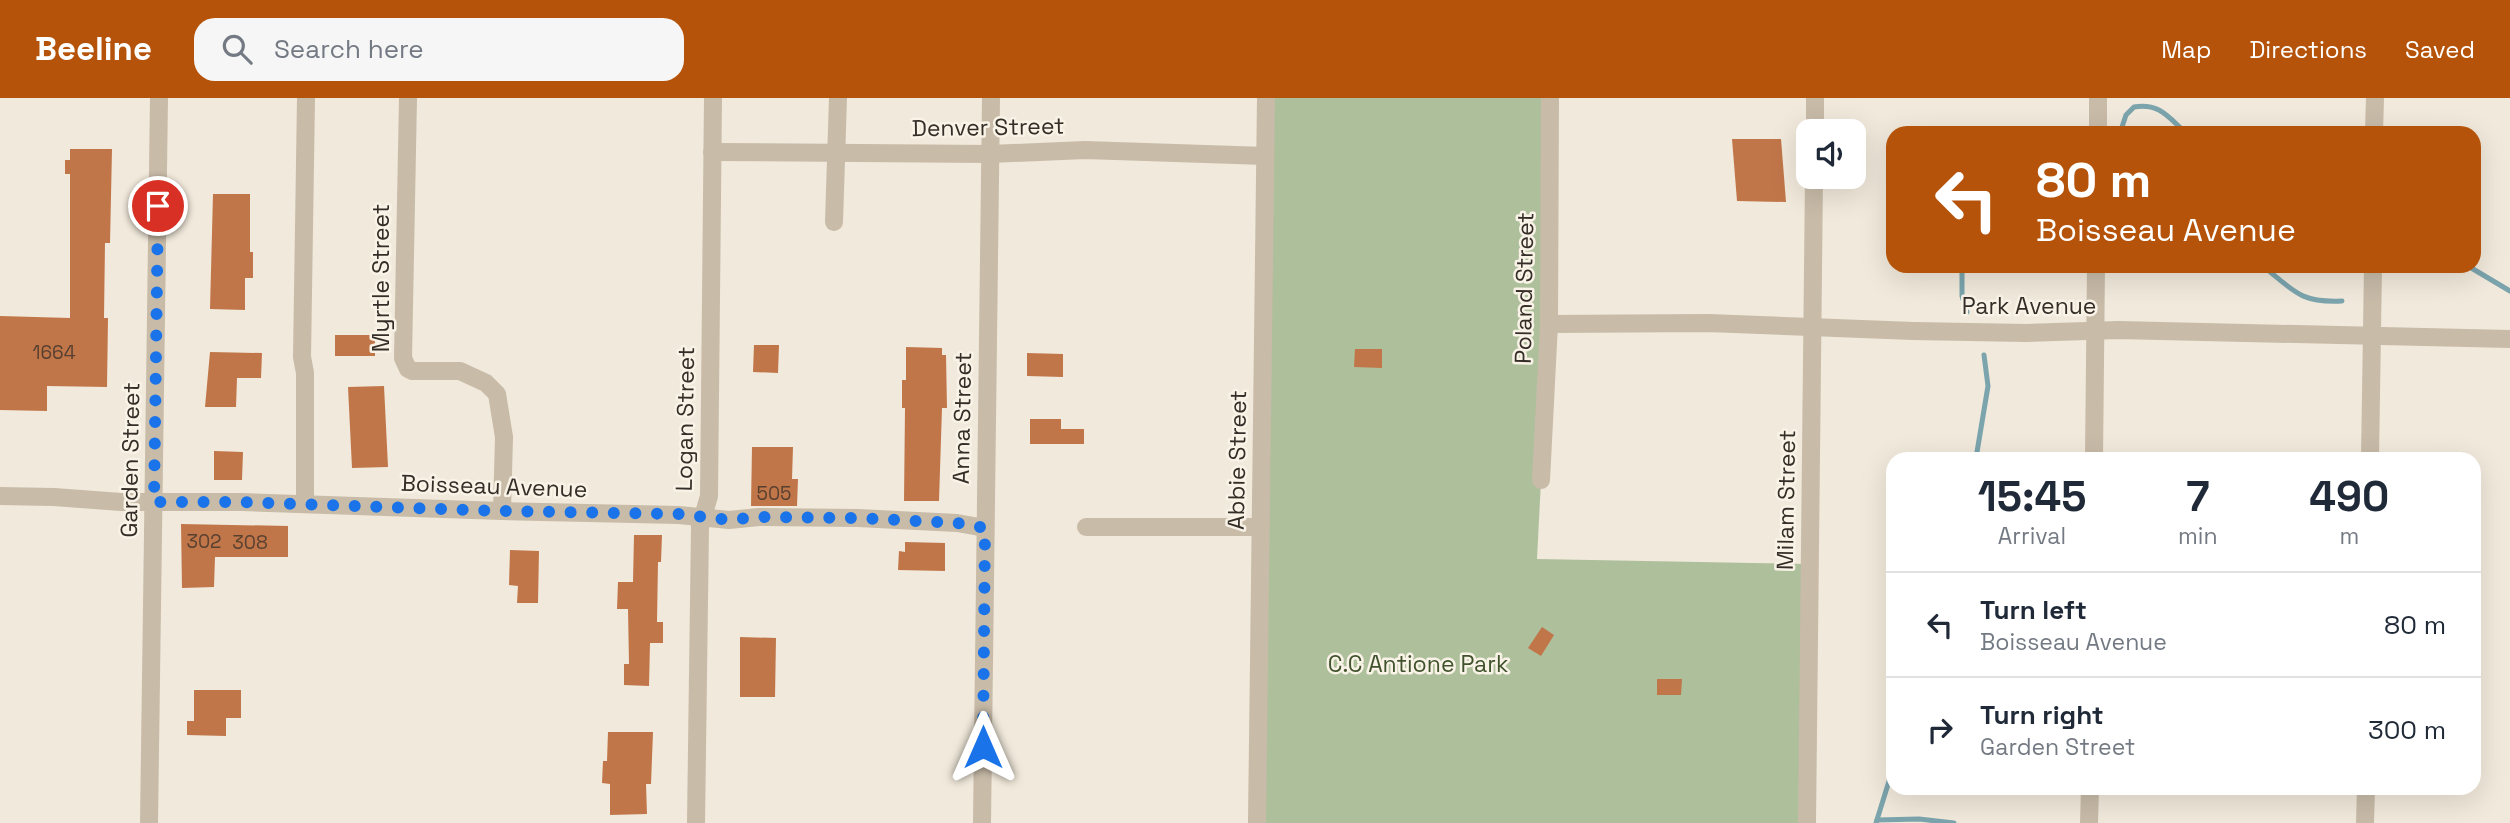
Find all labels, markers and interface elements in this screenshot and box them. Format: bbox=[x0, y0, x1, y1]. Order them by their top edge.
search box bbox=[194, 18, 684, 81]
text: Beeline bbox=[35, 28, 152, 70]
icon: search bbox=[218, 30, 256, 68]
text: Search here bbox=[274, 32, 424, 66]
text: Map bbox=[2161, 34, 2211, 65]
text: Directions bbox=[2249, 34, 2367, 65]
text: Saved bbox=[2405, 34, 2475, 65]
street label: Denver Street bbox=[911, 111, 1065, 143]
map controls bbox=[1796, 119, 1866, 189]
button: sound bbox=[1796, 119, 1866, 189]
text: 80 m bbox=[2036, 149, 2151, 211]
icon: left bbox=[1921, 154, 2012, 245]
pin bbox=[128, 176, 188, 236]
icon: arrive bbox=[139, 187, 177, 225]
street label: Myrtle Street bbox=[366, 204, 396, 352]
text: Boisseau Avenue bbox=[2036, 210, 2296, 250]
street label: Poland Street bbox=[1508, 212, 1540, 364]
street label: Park Avenue bbox=[1962, 291, 2096, 321]
house number: 1664 bbox=[32, 340, 76, 365]
street label: Logan Street bbox=[669, 346, 701, 492]
street label: Anna Street bbox=[946, 352, 978, 484]
street label: Garden Street bbox=[114, 382, 146, 538]
street label: Abbie Street bbox=[1221, 390, 1253, 530]
street label: Milam Street bbox=[1770, 430, 1802, 570]
street label: Boisseau Avenue bbox=[400, 468, 588, 504]
text: 15:45 bbox=[1978, 470, 2086, 523]
text: 7 bbox=[2186, 470, 2209, 523]
text: 490 bbox=[2309, 470, 2389, 523]
house number: 505 bbox=[757, 481, 791, 506]
text: Arrival bbox=[1998, 521, 2066, 551]
text: min bbox=[2178, 521, 2218, 551]
text: m bbox=[2339, 521, 2359, 551]
house number: 302 bbox=[186, 529, 222, 554]
house number: 308 bbox=[232, 530, 268, 555]
text: Turn left bbox=[1980, 593, 2087, 627]
icon: left bbox=[1921, 606, 1959, 644]
text: 80 m bbox=[2384, 608, 2446, 642]
text: Boisseau Avenue bbox=[1980, 627, 2167, 657]
park label: C.C Antione Park bbox=[1328, 649, 1508, 679]
text: Turn right bbox=[1980, 698, 2104, 732]
position arrow bbox=[946, 710, 1020, 784]
icon: right bbox=[1921, 711, 1959, 749]
text: 300 m bbox=[2368, 713, 2446, 747]
text: Garden Street bbox=[1980, 732, 2135, 762]

